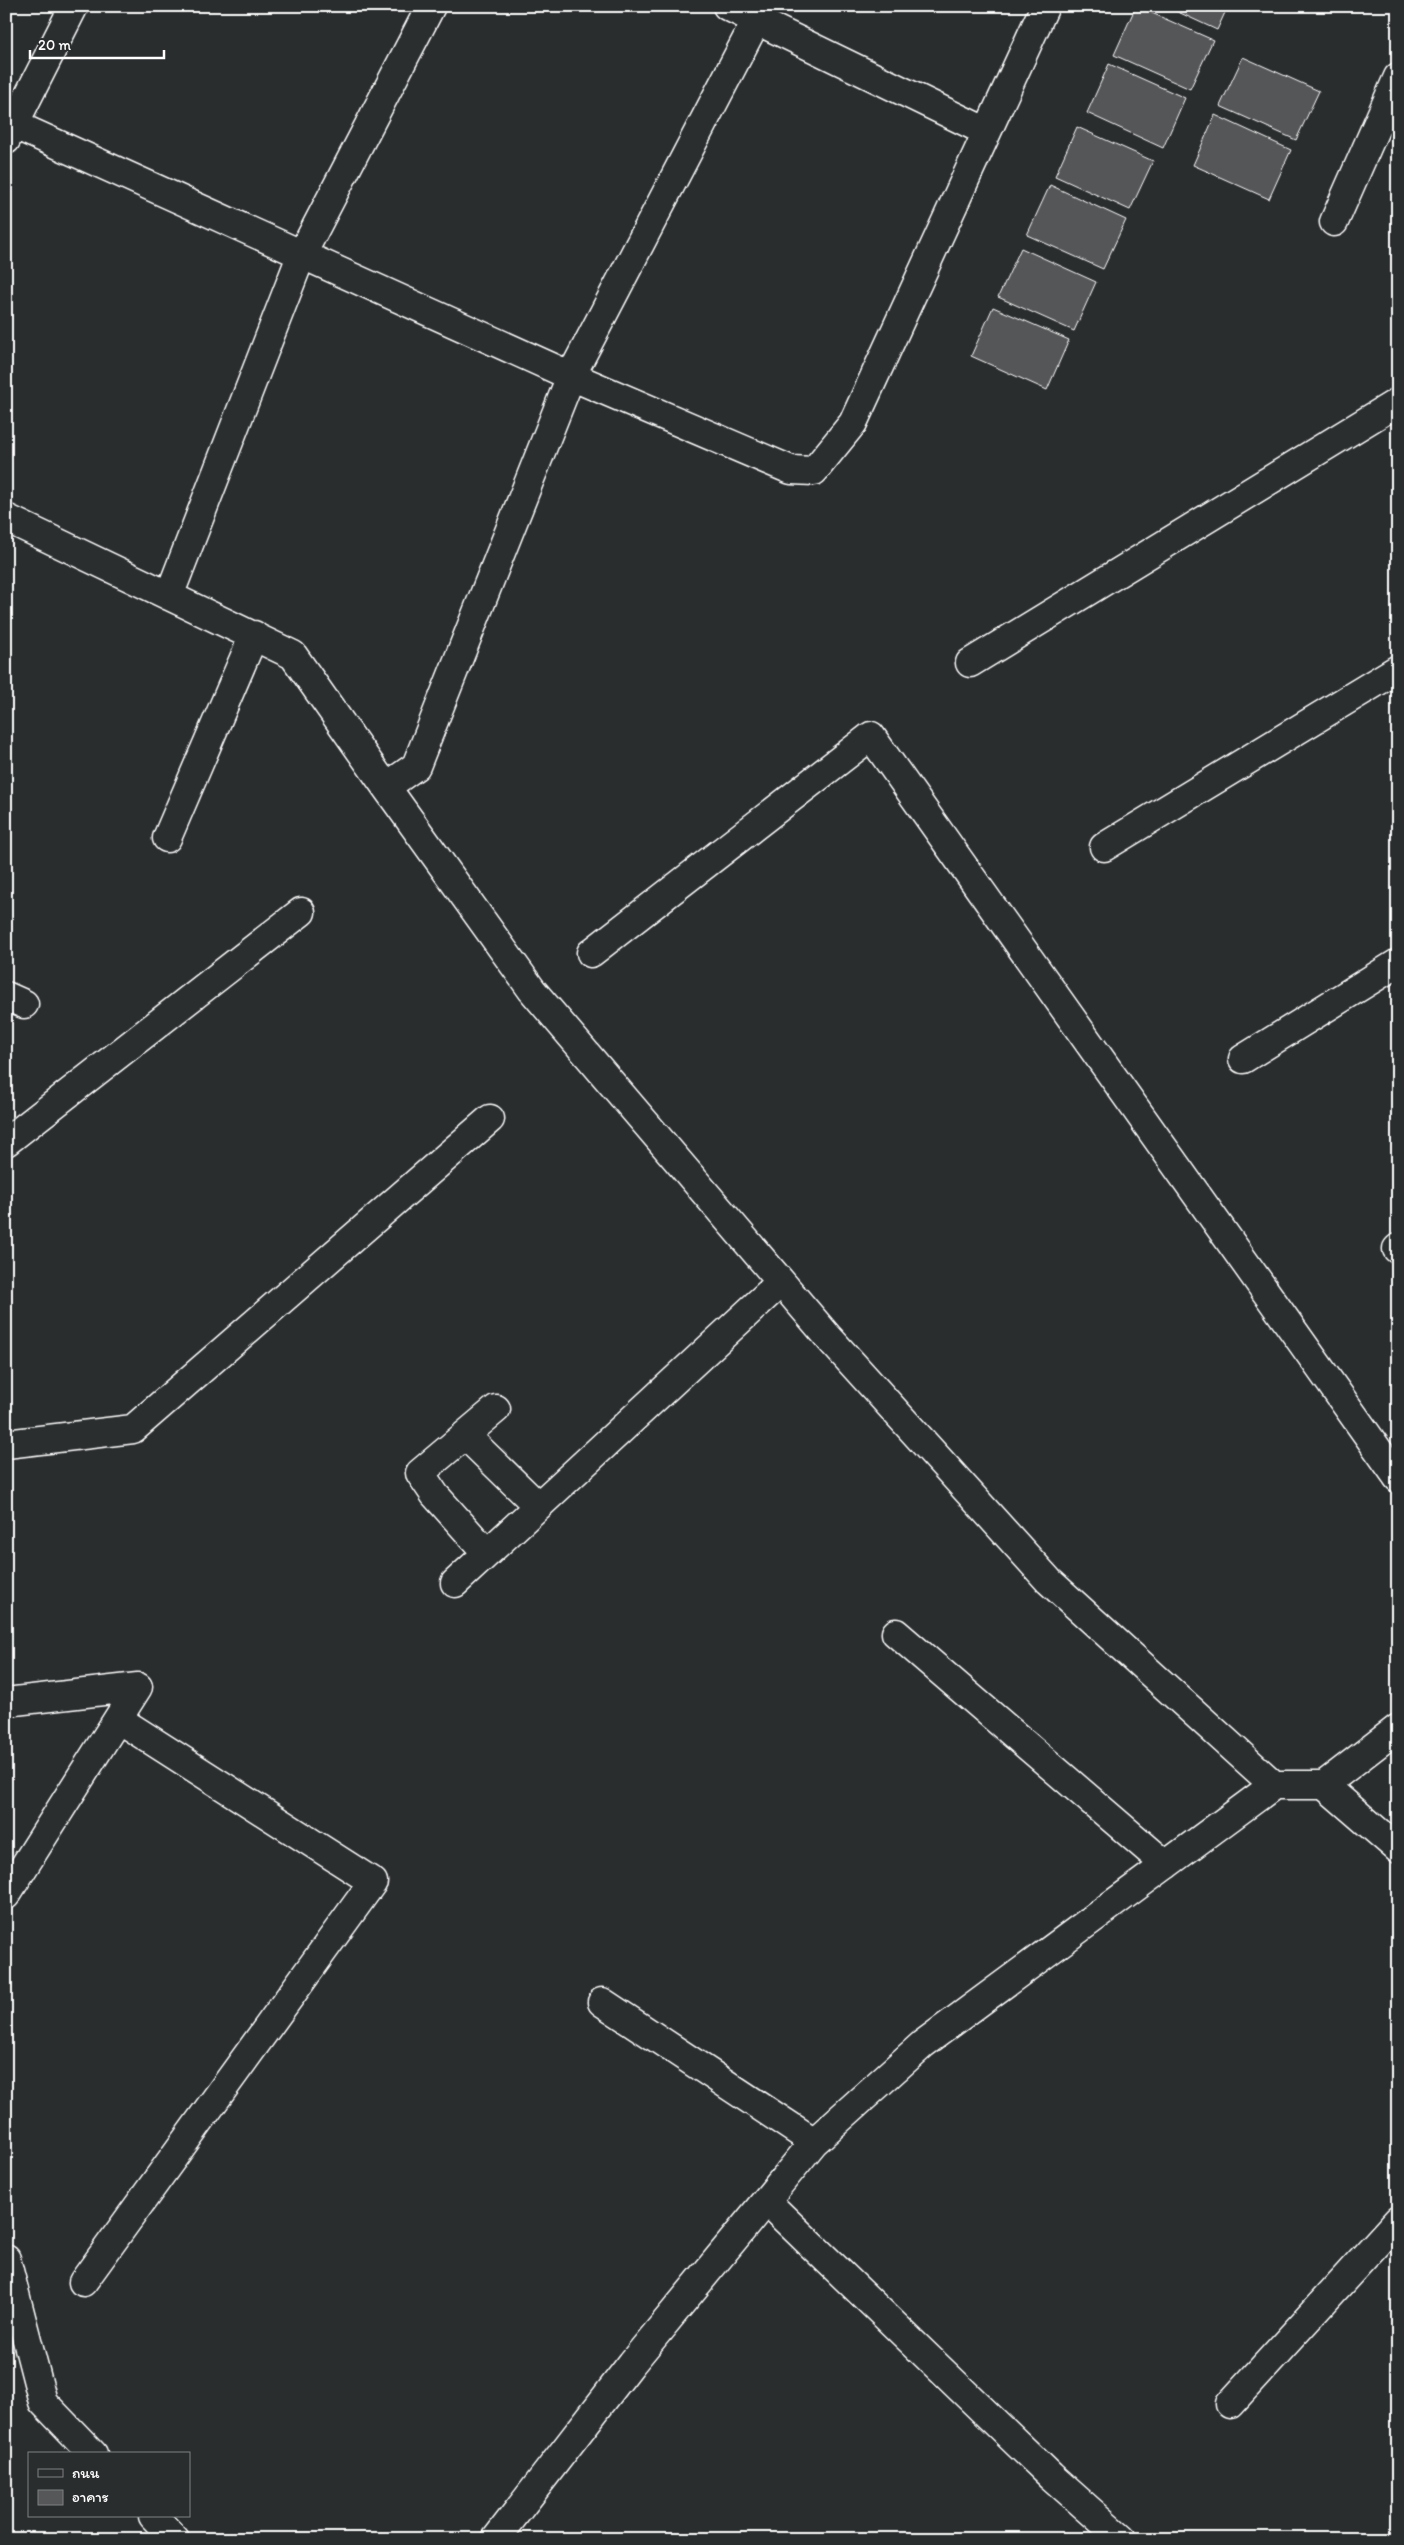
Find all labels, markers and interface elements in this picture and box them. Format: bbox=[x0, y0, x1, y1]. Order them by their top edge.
scale bar bbox=[30, 28, 164, 60]
text: 20 m bbox=[38, 36, 72, 54]
legend bbox=[28, 2452, 190, 2518]
text: ถนน bbox=[72, 2464, 100, 2482]
text: อาคาร bbox=[72, 2488, 109, 2506]

